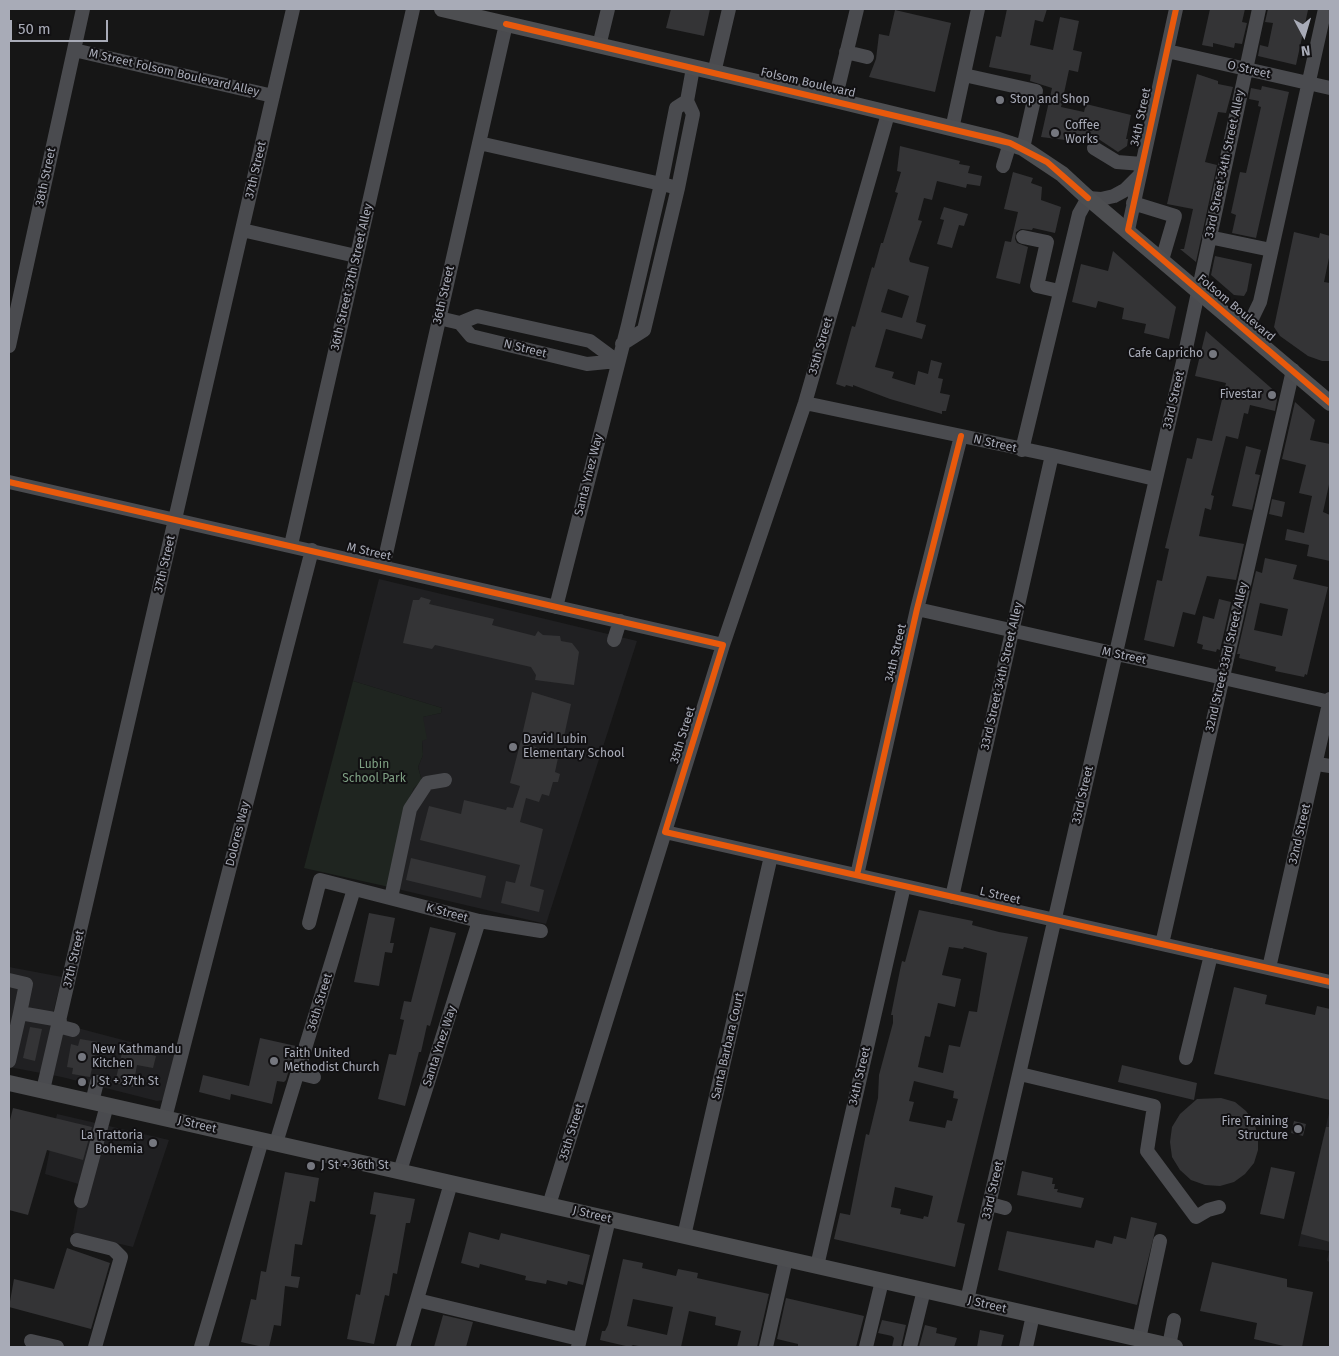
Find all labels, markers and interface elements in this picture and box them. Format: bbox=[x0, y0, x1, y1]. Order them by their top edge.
scale bar bbox=[12, 10, 110, 42]
north arrow bbox=[1279, 10, 1329, 60]
text: 50 m bbox=[18, 20, 51, 38]
text: N bbox=[1300, 41, 1311, 59]
street label: M Street Folsom Boulevard Alley bbox=[87, 46, 261, 100]
street label: O Street bbox=[1226, 58, 1272, 82]
street label: Folsom Boulevard bbox=[759, 65, 857, 101]
street label: 34th Street bbox=[1128, 86, 1154, 148]
street label: 33rd Street 34th Street Alley bbox=[1202, 89, 1248, 239]
place label: Stop and Shop bbox=[1010, 93, 1090, 107]
marker: Stop and Shop bbox=[994, 94, 1006, 106]
place label: Coffee Works bbox=[1065, 119, 1099, 147]
marker: Coffee Works bbox=[1049, 127, 1061, 139]
street label: 37th Street bbox=[242, 140, 270, 200]
street label: 38th Street bbox=[33, 146, 59, 208]
street label: 36th Street 37th Street Alley bbox=[328, 202, 376, 352]
street label: 36th Street bbox=[430, 264, 458, 326]
street label: Folsom Boulevard bbox=[1194, 271, 1278, 345]
street label: 35th Street bbox=[806, 316, 836, 376]
street label: N Street bbox=[502, 337, 548, 361]
place label: Cafe Capricho bbox=[1128, 347, 1203, 361]
marker: Cafe Capricho bbox=[1207, 348, 1219, 360]
street label: 33rd Street bbox=[1160, 370, 1188, 430]
place label: Fivestar bbox=[1220, 388, 1262, 402]
marker: Fivestar bbox=[1266, 389, 1278, 401]
street label: N Street bbox=[972, 432, 1018, 456]
street label: Santa Ynez Way bbox=[572, 433, 606, 517]
street label: 37th Street bbox=[151, 534, 179, 594]
street label: M Street bbox=[345, 540, 393, 564]
street label: 32nd Street 33rd Street Alley bbox=[1203, 581, 1251, 733]
street label: 33rd Street 34th Street Alley bbox=[978, 601, 1026, 751]
street label: 34th Street bbox=[882, 622, 910, 684]
street label: M Street bbox=[1100, 644, 1148, 668]
street label: 35th Street bbox=[667, 705, 699, 765]
place label: David Lubin Elementary School bbox=[523, 733, 625, 761]
marker: David Lubin Elementary School bbox=[507, 741, 519, 753]
park label: Lubin School Park bbox=[342, 758, 406, 786]
street label: 33rd Street bbox=[1069, 765, 1097, 825]
street label: Dolores Way bbox=[223, 800, 253, 868]
street label: 32nd Street bbox=[1286, 802, 1314, 866]
street label: L Street bbox=[978, 884, 1022, 908]
street label: K Street bbox=[424, 901, 470, 925]
street label: 37th Street bbox=[60, 929, 88, 989]
street label: 36th Street bbox=[304, 971, 336, 1033]
street label: Santa Barbara Court bbox=[709, 991, 747, 1101]
street label: Santa Ynez Way bbox=[420, 1004, 460, 1088]
place label: New Kathmandu Kitchen bbox=[92, 1043, 181, 1071]
street label: 34th Street bbox=[846, 1045, 874, 1107]
place label: Faith United Methodist Church bbox=[284, 1047, 380, 1075]
marker: New Kathmandu Kitchen bbox=[76, 1051, 88, 1063]
marker: Faith United Methodist Church bbox=[268, 1055, 280, 1067]
place label: J St + 37th St bbox=[92, 1075, 159, 1089]
marker: J St + 37th St bbox=[76, 1076, 88, 1088]
street label: 35th Street bbox=[556, 1102, 588, 1162]
street label: J Street bbox=[176, 1114, 218, 1136]
place label: Fire Training Structure bbox=[1221, 1115, 1288, 1143]
marker: Fire Training Structure bbox=[1292, 1123, 1304, 1135]
place label: La Trattoria Bohemia bbox=[81, 1129, 143, 1157]
marker: La Trattoria Bohemia bbox=[147, 1137, 159, 1149]
place label: J St + 36th St bbox=[321, 1159, 389, 1173]
marker: J St + 36th St bbox=[305, 1160, 317, 1172]
street label: 33rd Street bbox=[979, 1160, 1007, 1220]
street label: J Street bbox=[571, 1204, 613, 1226]
street label: J Street bbox=[966, 1294, 1008, 1316]

